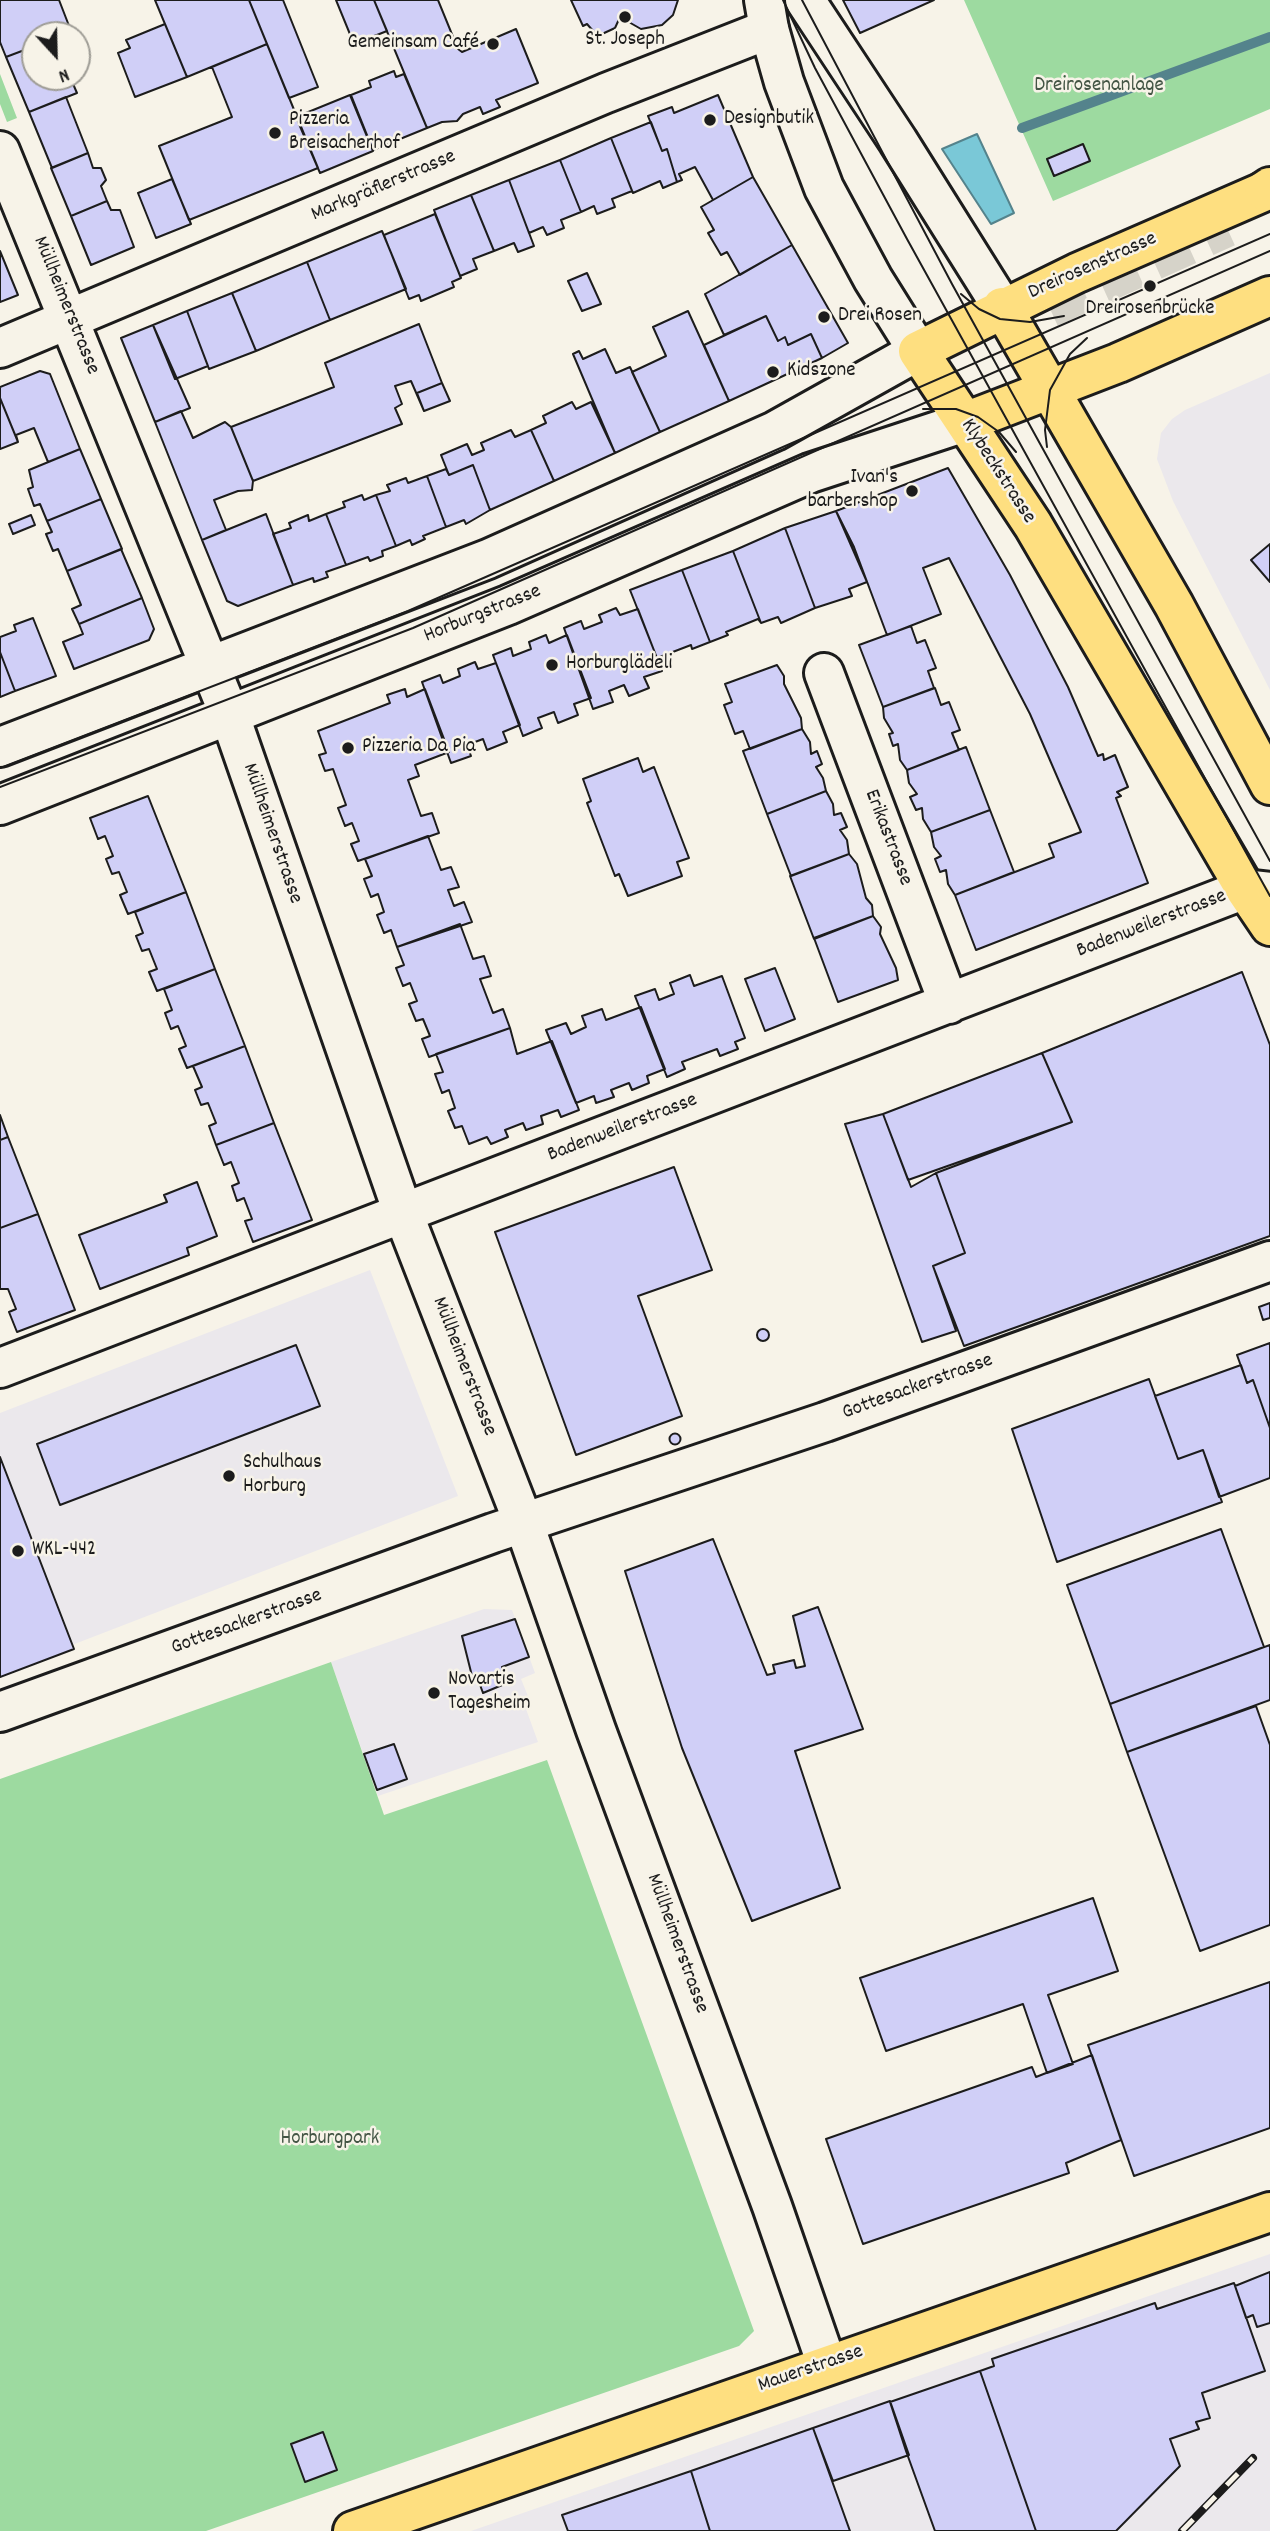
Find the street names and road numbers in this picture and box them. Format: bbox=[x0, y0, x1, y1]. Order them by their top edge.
street label: Markgräflerstrasse bbox=[308, 145, 460, 229]
street label: Dreirosenstrasse bbox=[1025, 227, 1161, 307]
street label: Müllheimerstrasse bbox=[26, 233, 104, 379]
street label: Klybeckstrasse bbox=[954, 415, 1040, 529]
street label: Horburgstrasse bbox=[421, 580, 545, 650]
street label: Müllheimerstrasse bbox=[235, 761, 307, 907]
street label: Erikastrasse bbox=[857, 786, 917, 890]
street label: Badenweilerstrasse bbox=[1074, 885, 1230, 965]
street label: Badenweilerstrasse bbox=[545, 1089, 701, 1169]
street label: Müllheimerstrasse bbox=[425, 1294, 501, 1440]
street label: Gottesackerstrasse bbox=[839, 1349, 997, 1427]
street label: Gottesackerstrasse bbox=[168, 1584, 326, 1662]
street label: Müllheimerstrasse bbox=[639, 1871, 713, 2017]
street label: Mauerstrasse bbox=[755, 2340, 867, 2400]

